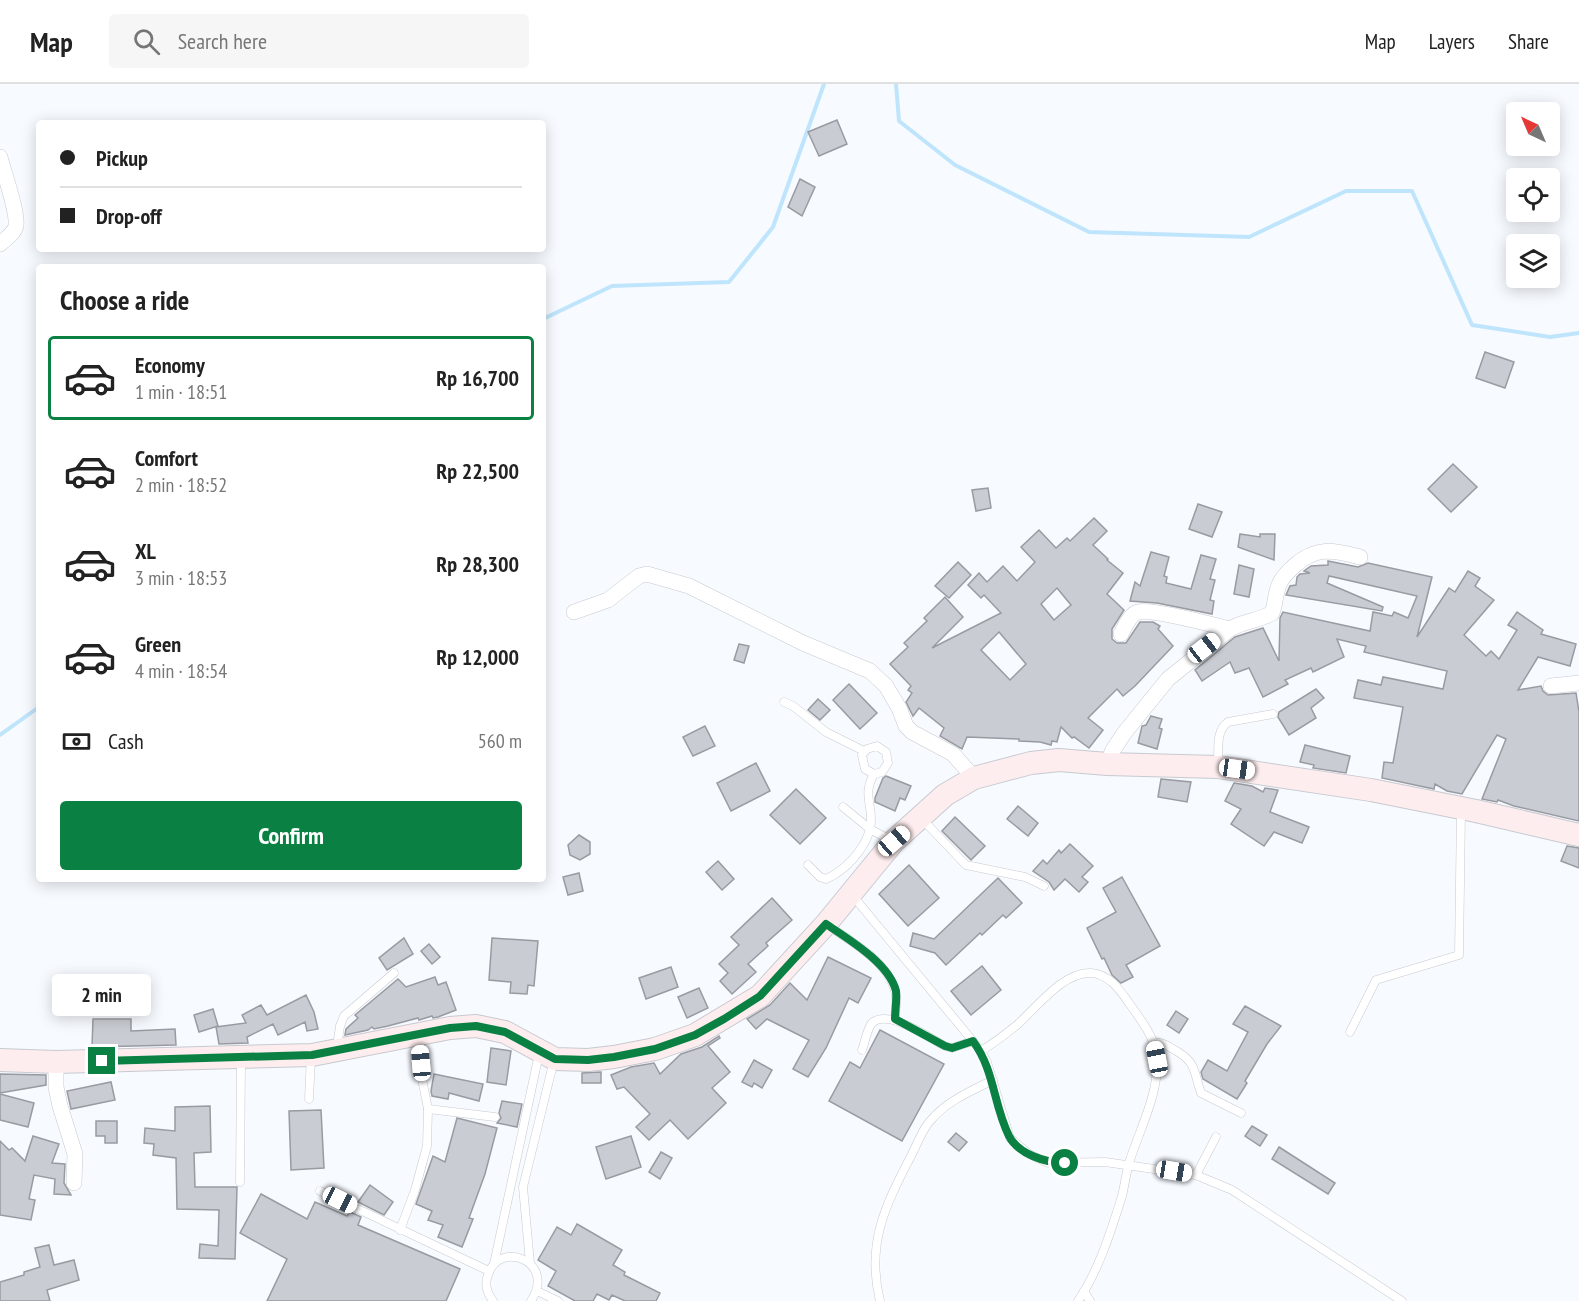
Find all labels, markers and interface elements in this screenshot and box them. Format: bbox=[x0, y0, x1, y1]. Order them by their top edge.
search box bbox=[109, 14, 529, 68]
text: Map bbox=[30, 23, 73, 60]
icon: search bbox=[130, 25, 163, 58]
text: Search here bbox=[178, 27, 267, 55]
text: Map bbox=[1365, 28, 1396, 55]
text: Layers bbox=[1429, 28, 1475, 55]
text: Share bbox=[1508, 28, 1549, 55]
north arrow bbox=[1506, 102, 1560, 156]
map controls bbox=[1506, 102, 1560, 288]
text: Pickup bbox=[96, 144, 148, 172]
button: locate bbox=[1506, 168, 1560, 222]
text: Drop-off bbox=[96, 202, 162, 230]
button: layers bbox=[1506, 234, 1560, 288]
text: Choose a ride bbox=[60, 283, 189, 317]
icon: car bbox=[63, 351, 117, 405]
text: Economy bbox=[135, 351, 205, 379]
text: Rp 16,700 bbox=[436, 364, 519, 392]
text: 1 min · 18:51 bbox=[135, 379, 227, 405]
icon: car bbox=[63, 444, 117, 498]
text: Comfort bbox=[135, 444, 198, 472]
text: Rp 22,500 bbox=[436, 457, 519, 485]
text: 2 min · 18:52 bbox=[135, 472, 227, 498]
icon: car bbox=[63, 537, 117, 591]
text: XL bbox=[135, 537, 156, 565]
text: Rp 28,300 bbox=[436, 550, 519, 578]
text: 3 min · 18:53 bbox=[135, 565, 227, 591]
icon: car bbox=[63, 630, 117, 684]
text: Green bbox=[135, 630, 181, 658]
car bbox=[1184, 630, 1224, 666]
text: Rp 12,000 bbox=[436, 643, 519, 671]
text: 4 min · 18:54 bbox=[135, 658, 227, 684]
icon: cash bbox=[60, 725, 93, 758]
text: Cash bbox=[108, 727, 144, 755]
text: 560 m bbox=[478, 728, 522, 754]
car bbox=[1218, 758, 1256, 780]
button: Confirm bbox=[60, 801, 522, 870]
car bbox=[875, 822, 913, 860]
callout: 2 min bbox=[52, 974, 152, 1016]
text: 2 min bbox=[81, 982, 122, 1008]
car bbox=[1145, 1040, 1169, 1078]
car bbox=[410, 1044, 432, 1082]
route end bbox=[88, 1047, 115, 1074]
route start bbox=[1051, 1149, 1078, 1176]
car bbox=[1155, 1159, 1193, 1183]
car bbox=[320, 1184, 360, 1216]

